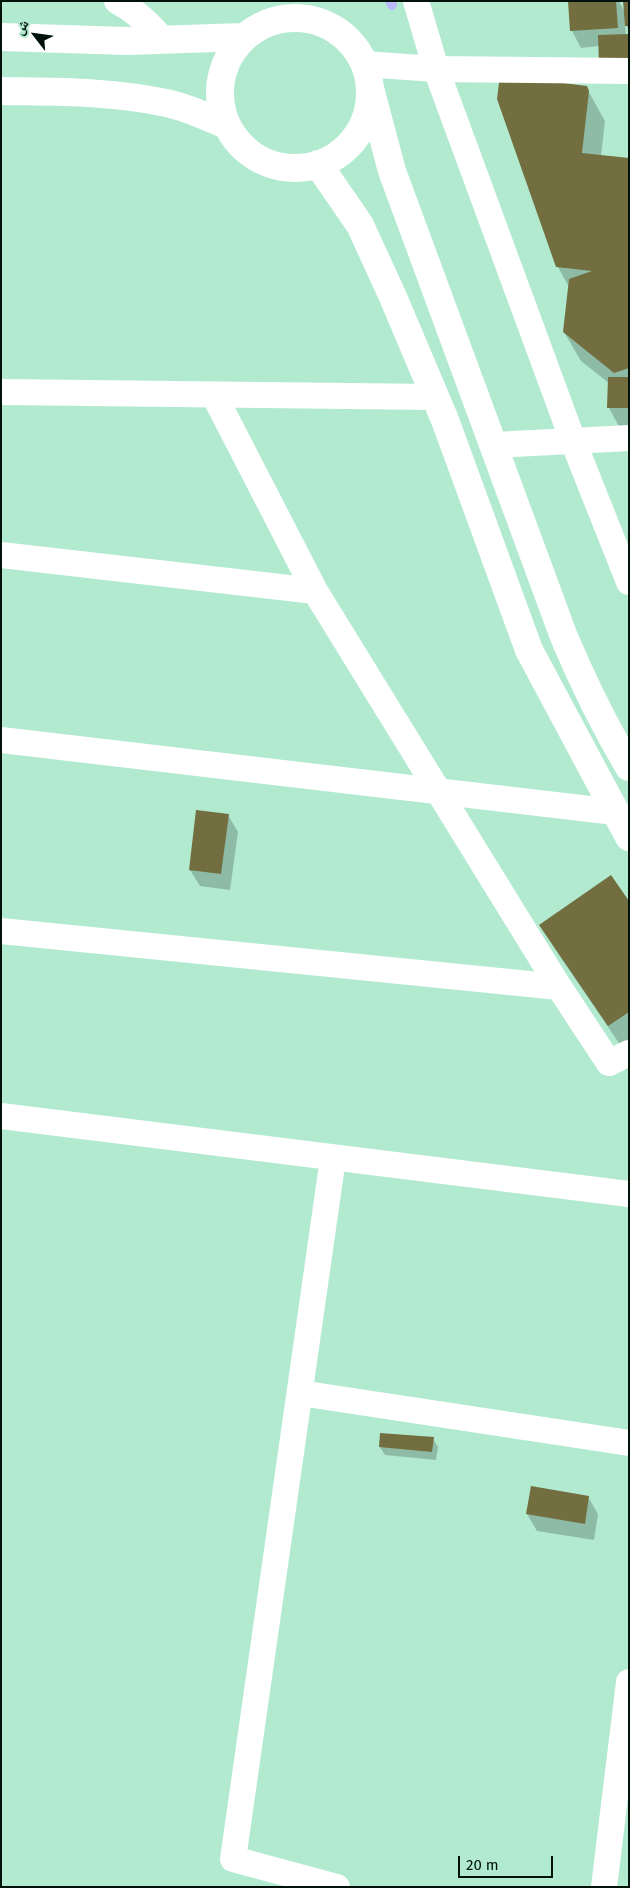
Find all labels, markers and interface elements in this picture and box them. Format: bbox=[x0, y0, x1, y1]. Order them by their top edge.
north arrow bbox=[10, 10, 60, 60]
text: ش bbox=[10, 17, 33, 38]
scale bar bbox=[460, 1846, 555, 1878]
text: 20 m bbox=[466, 1856, 499, 1874]

